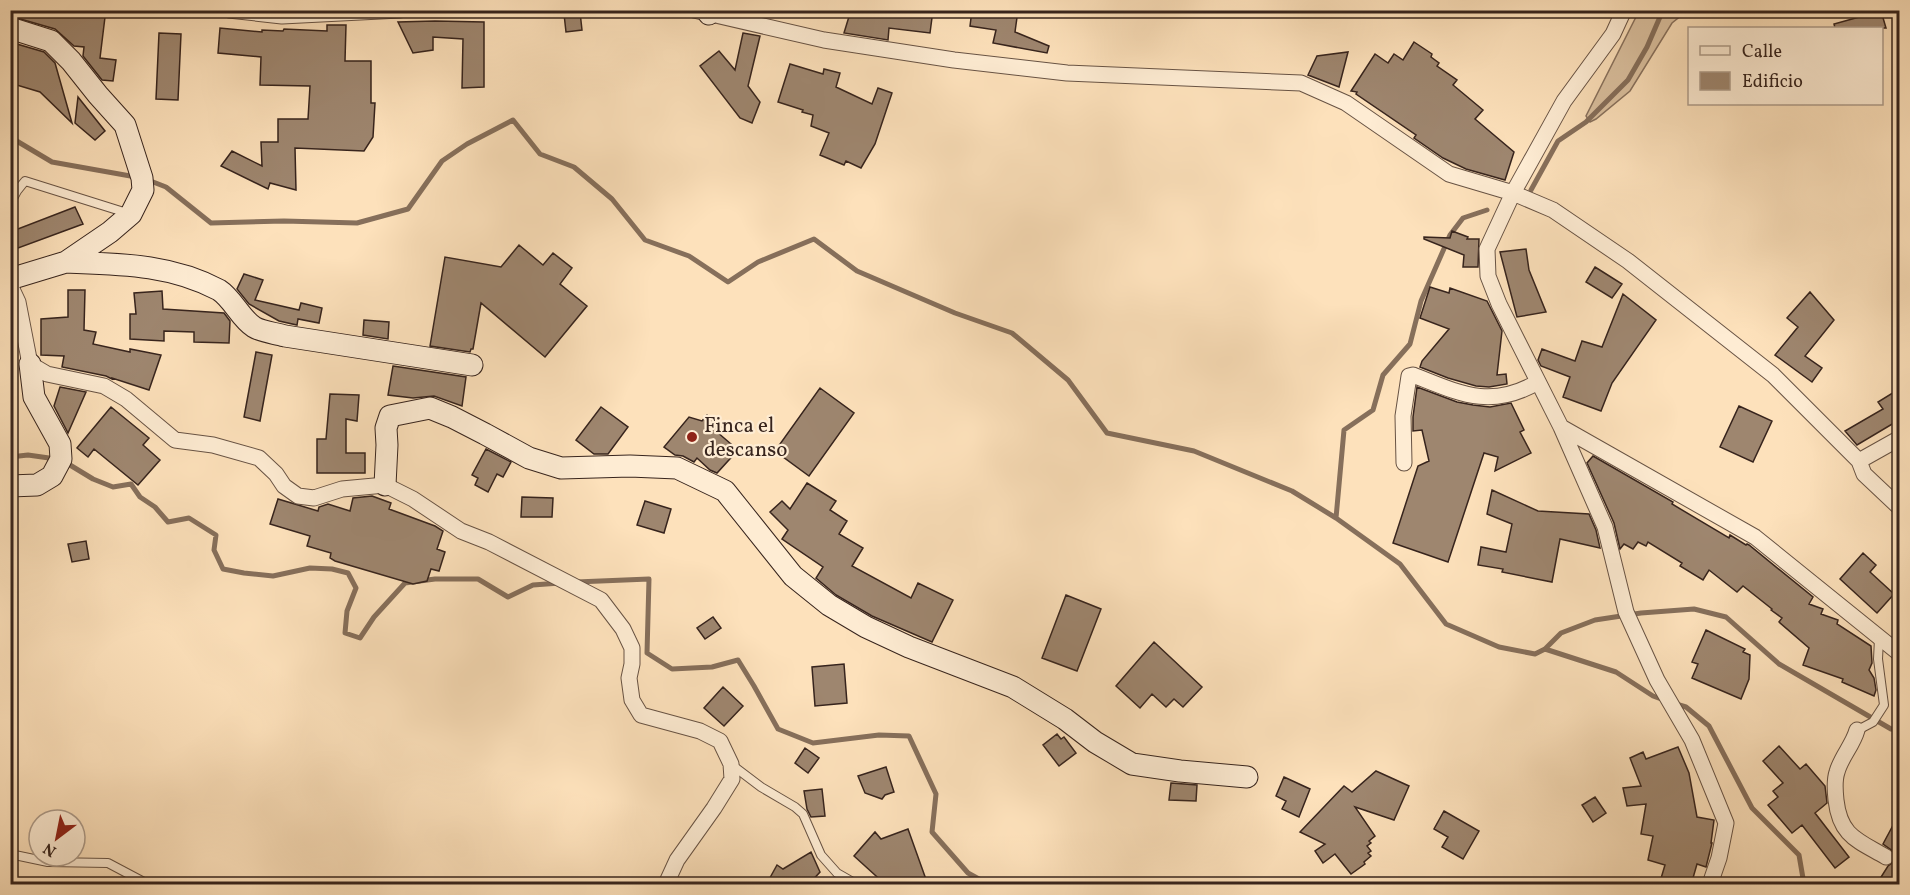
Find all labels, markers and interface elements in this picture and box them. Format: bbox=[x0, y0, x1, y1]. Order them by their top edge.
legend bbox=[1688, 27, 1883, 105]
text: Calle bbox=[1742, 40, 1782, 65]
text: Edificio bbox=[1742, 70, 1803, 95]
place label: Finca el descanso bbox=[704, 412, 787, 465]
marker: Finca el descanso bbox=[685, 430, 699, 444]
north arrow bbox=[27, 808, 87, 868]
text: N bbox=[39, 836, 61, 861]

